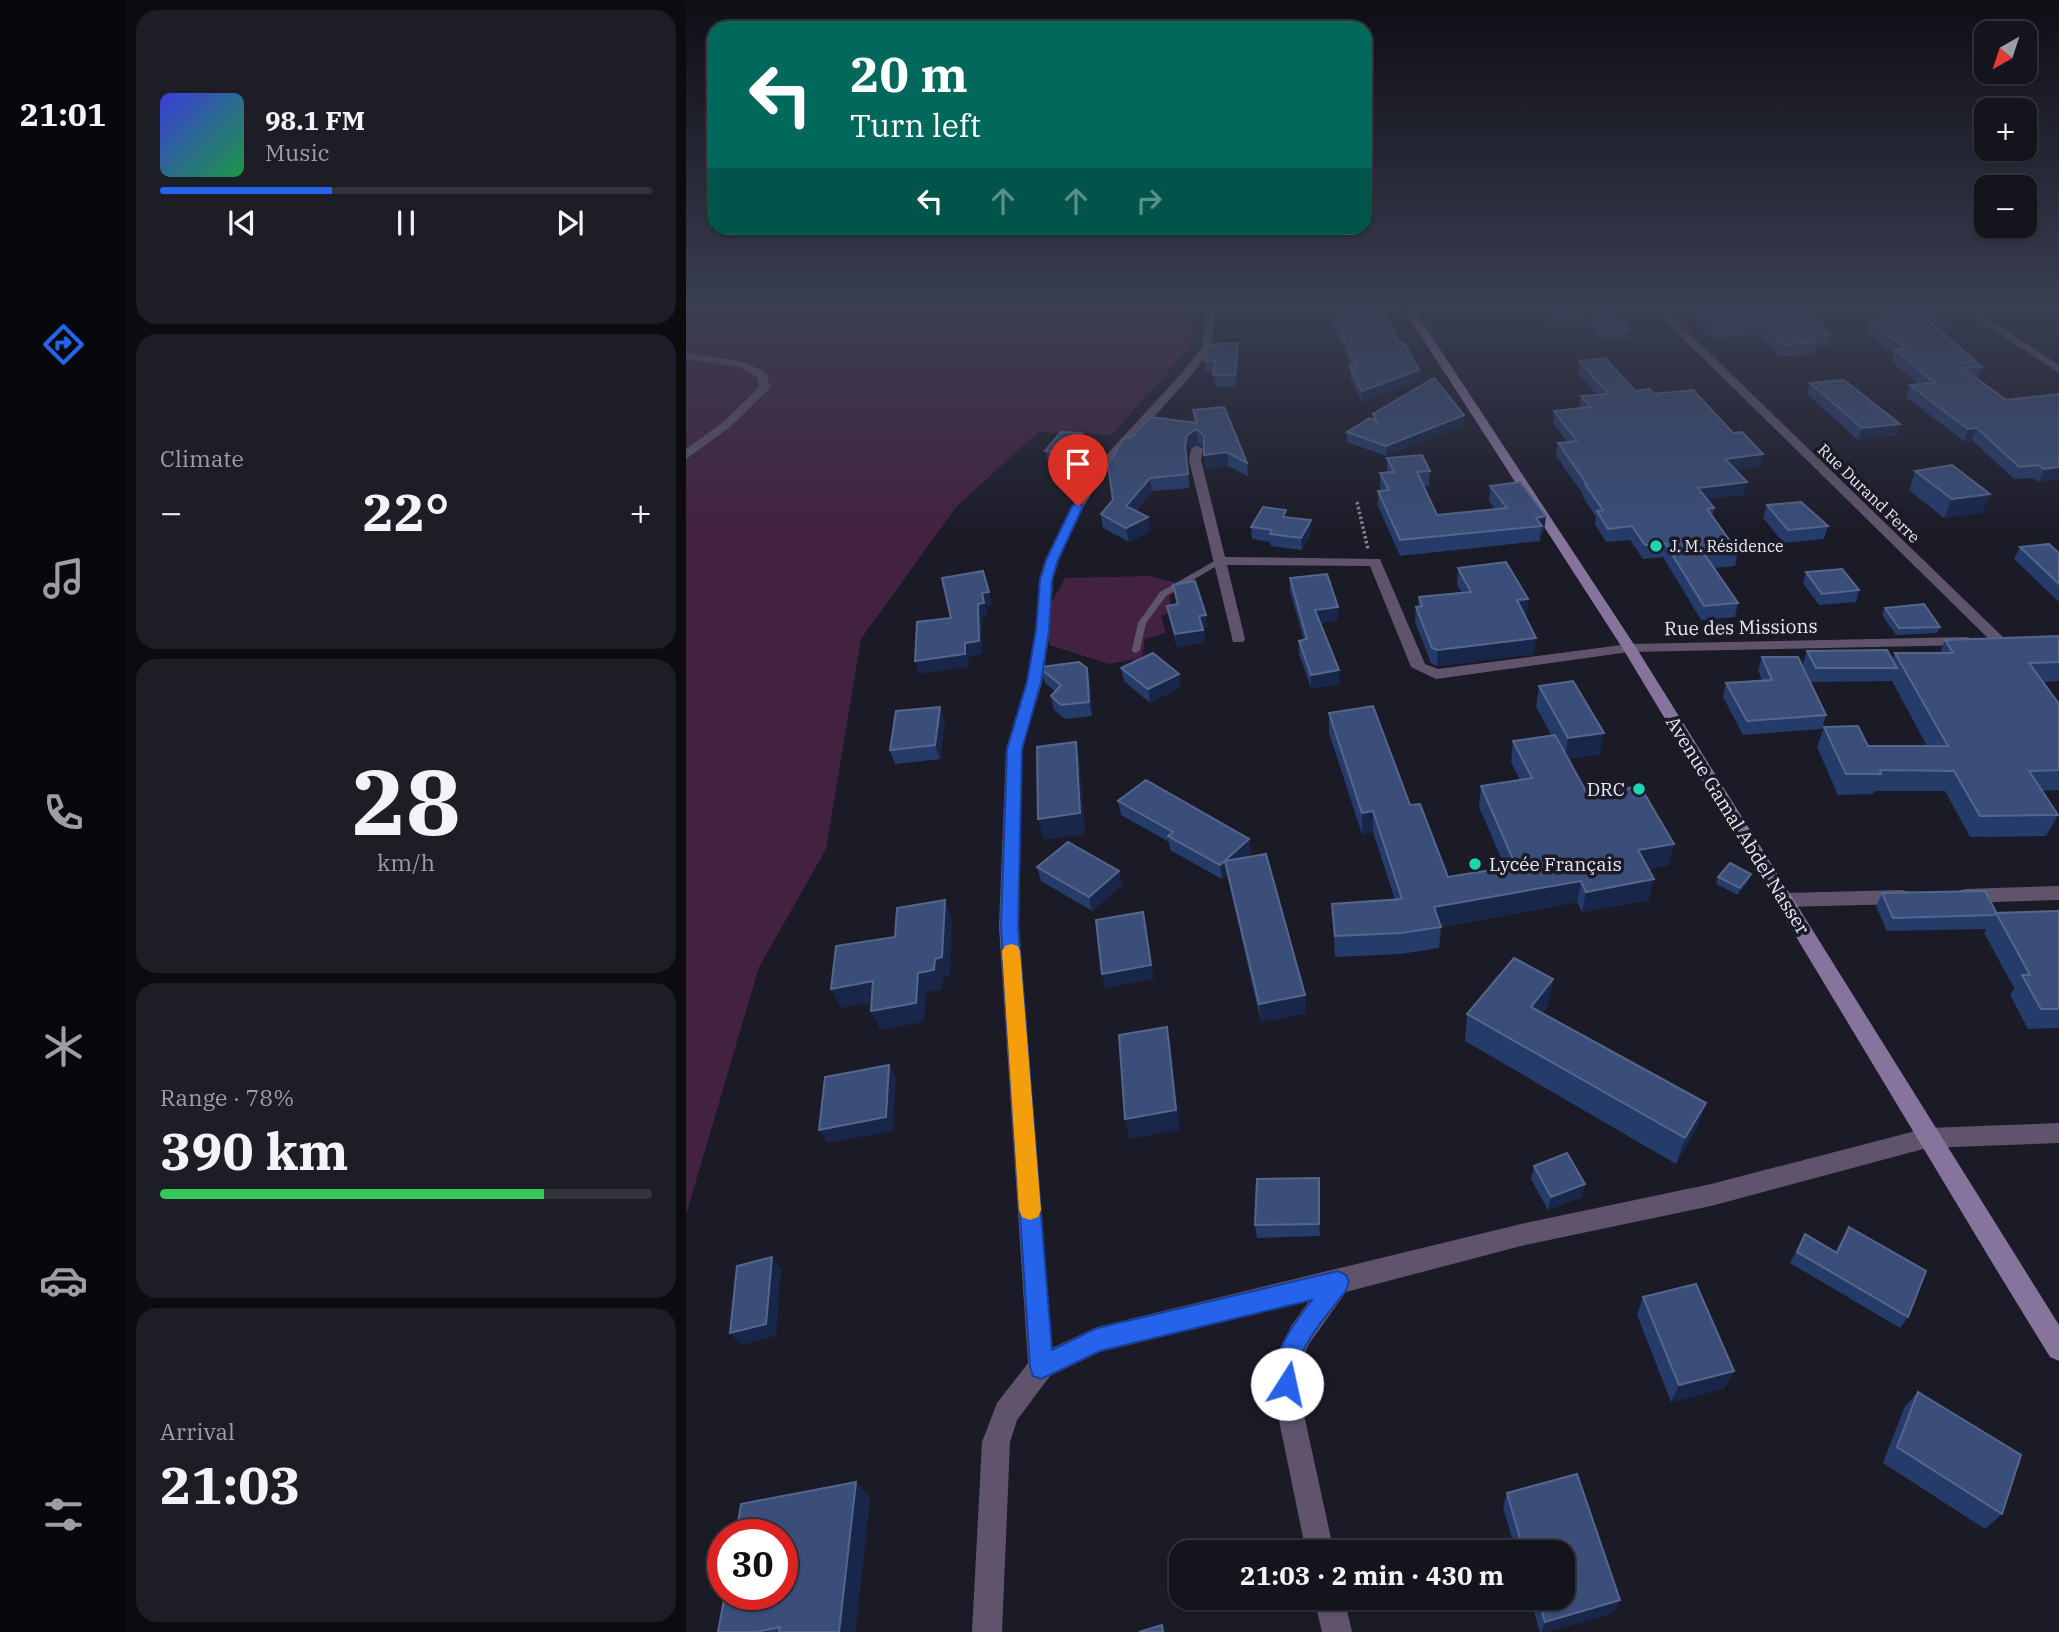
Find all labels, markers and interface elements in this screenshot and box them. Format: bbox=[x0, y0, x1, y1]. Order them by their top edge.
north arrow bbox=[1974, 21, 2037, 84]
map controls bbox=[1974, 21, 2037, 238]
text: 20 m bbox=[850, 42, 968, 105]
icon: left bbox=[735, 49, 826, 140]
text: 21:01 bbox=[20, 93, 106, 135]
button: + bbox=[1974, 98, 2037, 161]
text: 98.1 FM bbox=[265, 103, 365, 137]
text: Turn left bbox=[850, 104, 981, 146]
text: Music bbox=[265, 137, 330, 167]
button: − bbox=[1974, 175, 2037, 238]
icon: left bbox=[911, 182, 949, 220]
icon: ahead bbox=[984, 182, 1022, 220]
icon: ahead bbox=[1057, 182, 1095, 220]
icon: right bbox=[1130, 182, 1168, 220]
icon: previous bbox=[223, 204, 261, 242]
icon: pause bbox=[387, 204, 425, 242]
icon: next bbox=[551, 204, 589, 242]
icon: directions bbox=[39, 320, 88, 369]
pin bbox=[1048, 434, 1108, 506]
street label: Rue Durand Ferre bbox=[1814, 439, 1924, 547]
text: Climate bbox=[160, 443, 244, 473]
icon: arrive bbox=[1059, 445, 1097, 483]
text: 22° bbox=[363, 478, 449, 545]
text: − bbox=[160, 487, 183, 536]
text: + bbox=[629, 487, 652, 536]
place label: J. M. Résidence bbox=[1670, 536, 1784, 556]
marker: J. M. Résidence bbox=[1648, 538, 1664, 554]
icon: music bbox=[39, 554, 88, 603]
street label: Rue des Missions bbox=[1664, 614, 1818, 640]
street label: Avenue Gamal Abdel Nasser bbox=[1661, 712, 1815, 939]
text: 28 bbox=[351, 742, 461, 860]
place label: DRC bbox=[1587, 777, 1625, 801]
marker: DRC bbox=[1631, 781, 1647, 797]
icon: phone bbox=[39, 788, 88, 837]
text: km/h bbox=[377, 847, 435, 877]
place label: Lycée Français bbox=[1489, 852, 1622, 876]
marker: Lycée Français bbox=[1467, 856, 1483, 872]
icon: climate bbox=[39, 1022, 88, 1071]
text: Range · 78% bbox=[160, 1082, 294, 1112]
text: 390 km bbox=[160, 1117, 349, 1184]
icon: car bbox=[39, 1256, 88, 1305]
position arrow bbox=[1250, 1347, 1324, 1421]
text: Arrival bbox=[160, 1416, 235, 1446]
text: 21:03 bbox=[160, 1451, 301, 1518]
icon: filters bbox=[39, 1490, 88, 1539]
speed limit sign: 30 bbox=[707, 1519, 798, 1610]
text: 21:03 · 2 min · 430 m bbox=[1240, 1558, 1504, 1592]

